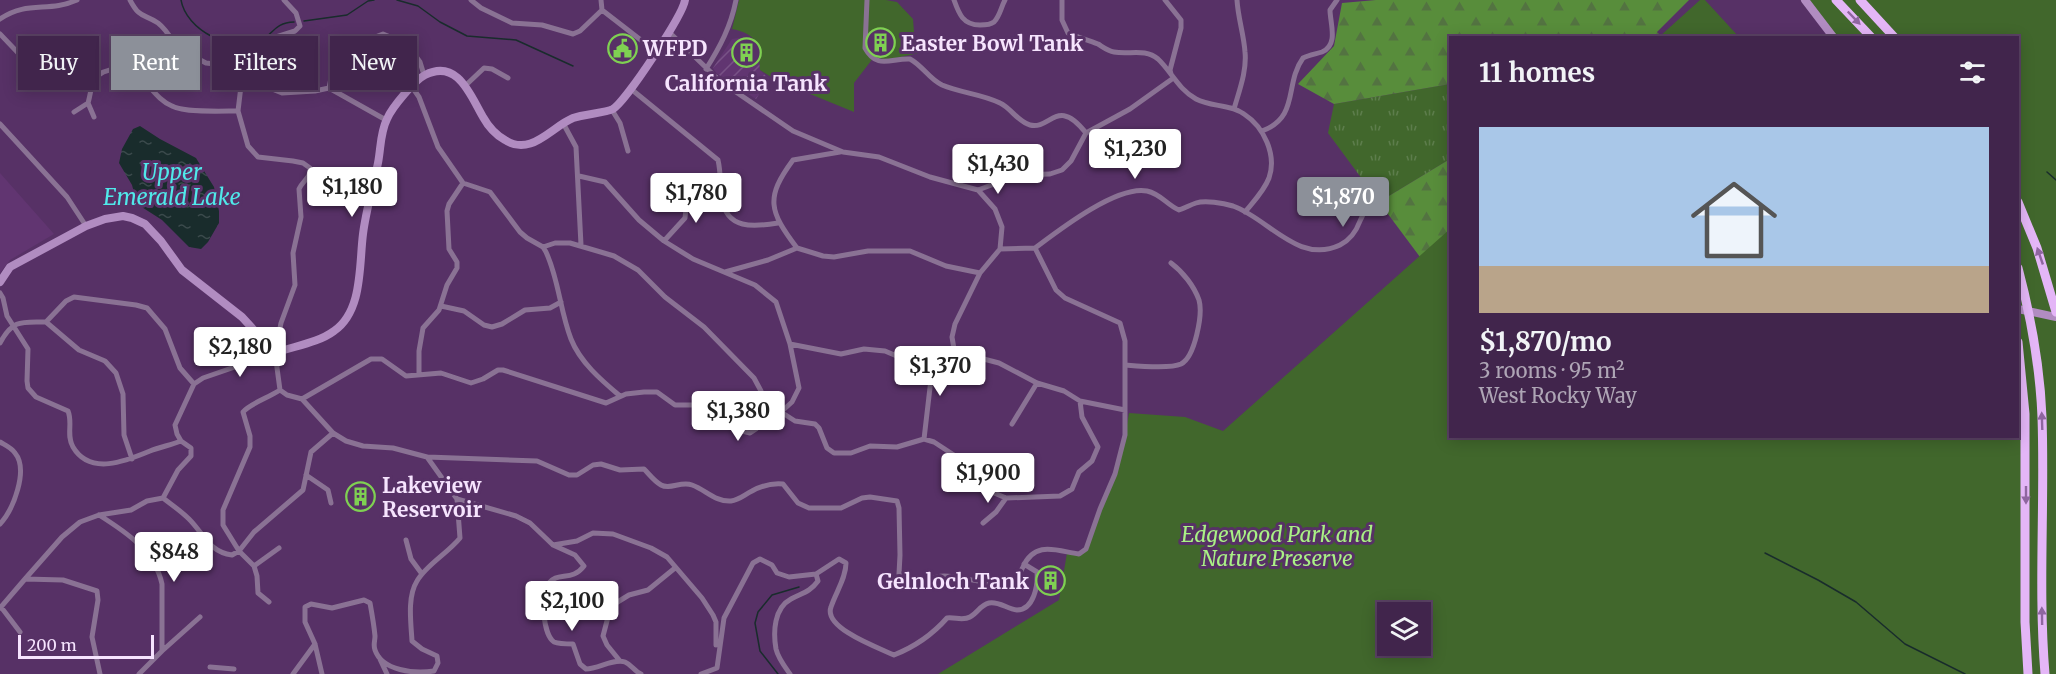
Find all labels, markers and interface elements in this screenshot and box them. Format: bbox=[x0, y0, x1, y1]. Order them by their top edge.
one-way arrow bbox=[1847, 11, 1861, 26]
building icon: Easter Bowl Tank bbox=[864, 27, 896, 59]
place label: Easter Bowl Tank bbox=[901, 30, 1084, 57]
public building icon: WFPD bbox=[606, 32, 638, 64]
place label: WFPD bbox=[642, 35, 707, 62]
chip: Buy bbox=[18, 36, 99, 90]
chip: Rent bbox=[111, 36, 200, 90]
chip: Filters bbox=[212, 36, 318, 90]
chip: New bbox=[330, 36, 417, 90]
building icon: California Tank bbox=[730, 36, 762, 68]
text: 11 homes bbox=[1479, 56, 1595, 89]
icon: filters bbox=[1956, 56, 1989, 89]
place label: California Tank bbox=[665, 70, 827, 97]
pin: $1,230 bbox=[1086, 129, 1184, 180]
text: $1,230 bbox=[1103, 136, 1167, 161]
pin: $1,430 bbox=[949, 144, 1047, 195]
text: $1,430 bbox=[966, 151, 1030, 176]
water label: Upper Emerald Lake bbox=[103, 158, 241, 211]
icon: home bbox=[1680, 166, 1788, 274]
pin: $1,180 bbox=[303, 167, 401, 218]
pin: $1,780 bbox=[647, 173, 745, 224]
text: $1,180 bbox=[321, 174, 383, 199]
pin: $1,870 bbox=[1294, 177, 1392, 228]
text: $1,780 bbox=[664, 180, 728, 205]
text: $1,870 bbox=[1311, 184, 1375, 209]
one-way arrow bbox=[2034, 247, 2044, 265]
text: $1,870/mo bbox=[1479, 325, 1612, 358]
pin: $2,180 bbox=[191, 327, 289, 378]
text: $2,180 bbox=[208, 334, 272, 359]
pin: $1,370 bbox=[891, 346, 989, 397]
text: $1,370 bbox=[908, 353, 972, 378]
text: 3 rooms · 95 m² bbox=[1479, 358, 1624, 383]
text: West Rocky Way bbox=[1479, 383, 1637, 408]
pin: $1,380 bbox=[689, 391, 787, 442]
text: $1,380 bbox=[706, 398, 770, 423]
one-way arrow bbox=[2037, 411, 2047, 430]
pin: $1,900 bbox=[939, 453, 1037, 504]
text: $1,900 bbox=[955, 460, 1021, 485]
place label: Lakeview Reservoir bbox=[382, 472, 483, 523]
building icon: Lakeview Reservoir bbox=[345, 481, 377, 513]
one-way arrow bbox=[2021, 485, 2031, 504]
park label: Edgewood Park and Nature Preserve bbox=[1181, 521, 1373, 572]
pin: $848 bbox=[138, 532, 210, 583]
text: $848 bbox=[149, 539, 199, 564]
building icon: Gelnloch Tank bbox=[1034, 565, 1066, 597]
place label: Gelnloch Tank bbox=[877, 568, 1029, 595]
pin: $2,100 bbox=[523, 581, 621, 632]
text: $2,100 bbox=[539, 588, 605, 613]
map controls bbox=[1377, 602, 1431, 656]
button: layers bbox=[1377, 602, 1431, 656]
one-way arrow bbox=[2037, 606, 2047, 625]
scale bar bbox=[18, 632, 154, 660]
text: 200 m bbox=[27, 635, 77, 655]

